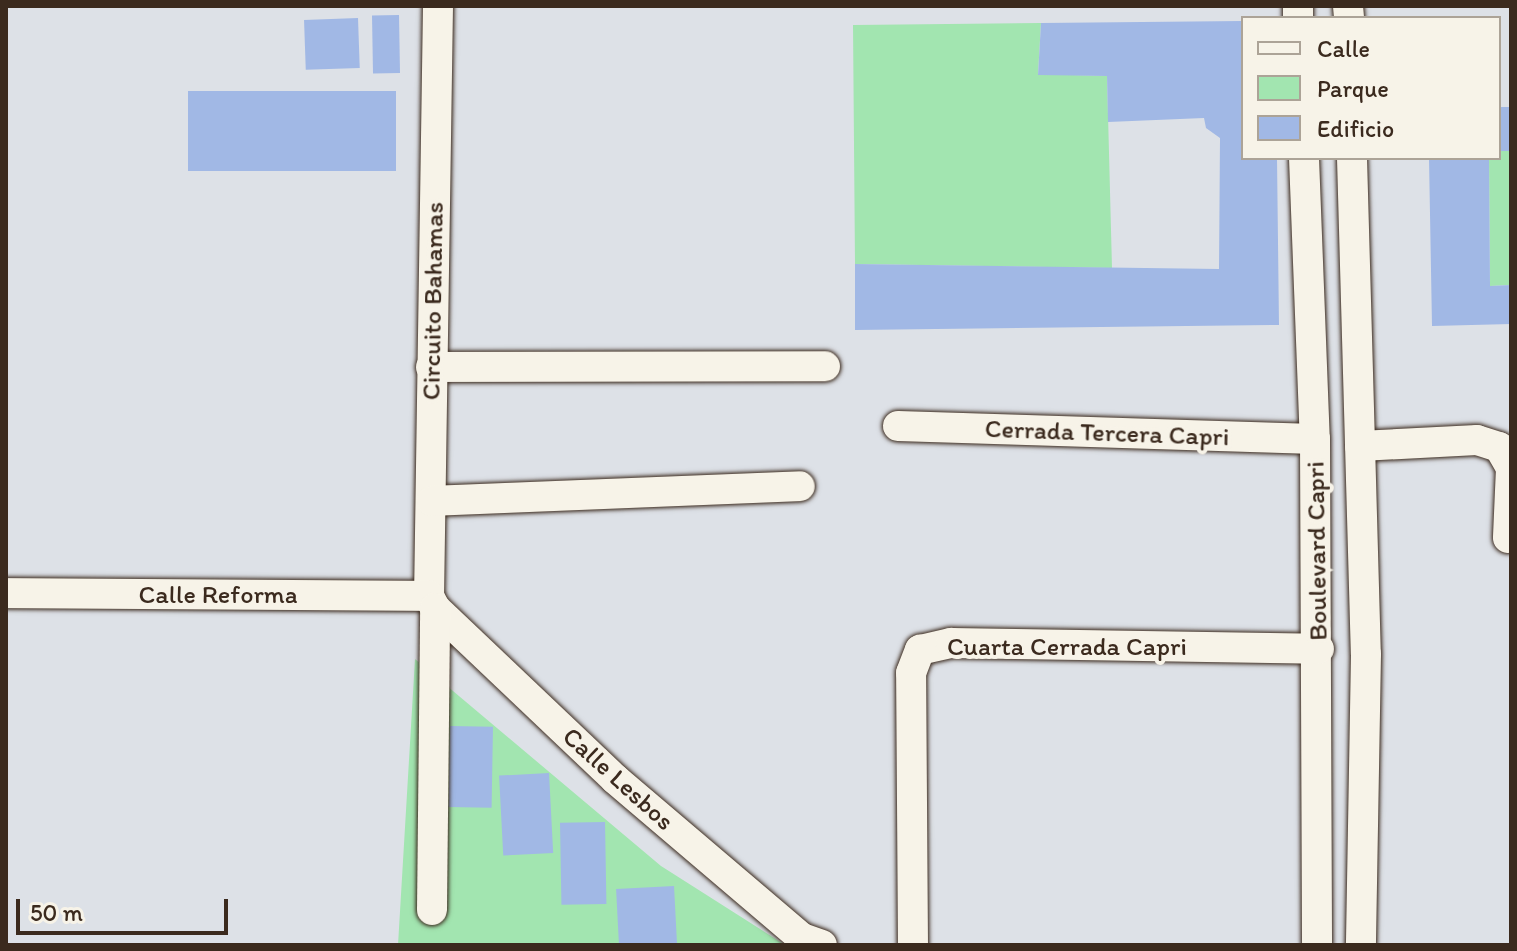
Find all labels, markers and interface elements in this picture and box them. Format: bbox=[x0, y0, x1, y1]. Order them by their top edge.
legend bbox=[1241, 16, 1501, 160]
text: Calle bbox=[1317, 34, 1370, 63]
text: Parque bbox=[1317, 74, 1389, 103]
text: Edificio bbox=[1317, 114, 1394, 143]
street label: Circuito Bahamas bbox=[416, 201, 450, 401]
street label: Cerrada Tercera Capri bbox=[984, 413, 1230, 453]
street label: Boulevard Capri bbox=[1300, 460, 1334, 642]
street label: Calle Reforma bbox=[138, 579, 298, 611]
street label: Cuarta Cerrada Capri bbox=[947, 631, 1187, 663]
street label: Calle Lesbos bbox=[556, 721, 680, 837]
scale bar bbox=[20, 883, 232, 933]
text: 50 m bbox=[30, 898, 83, 927]

